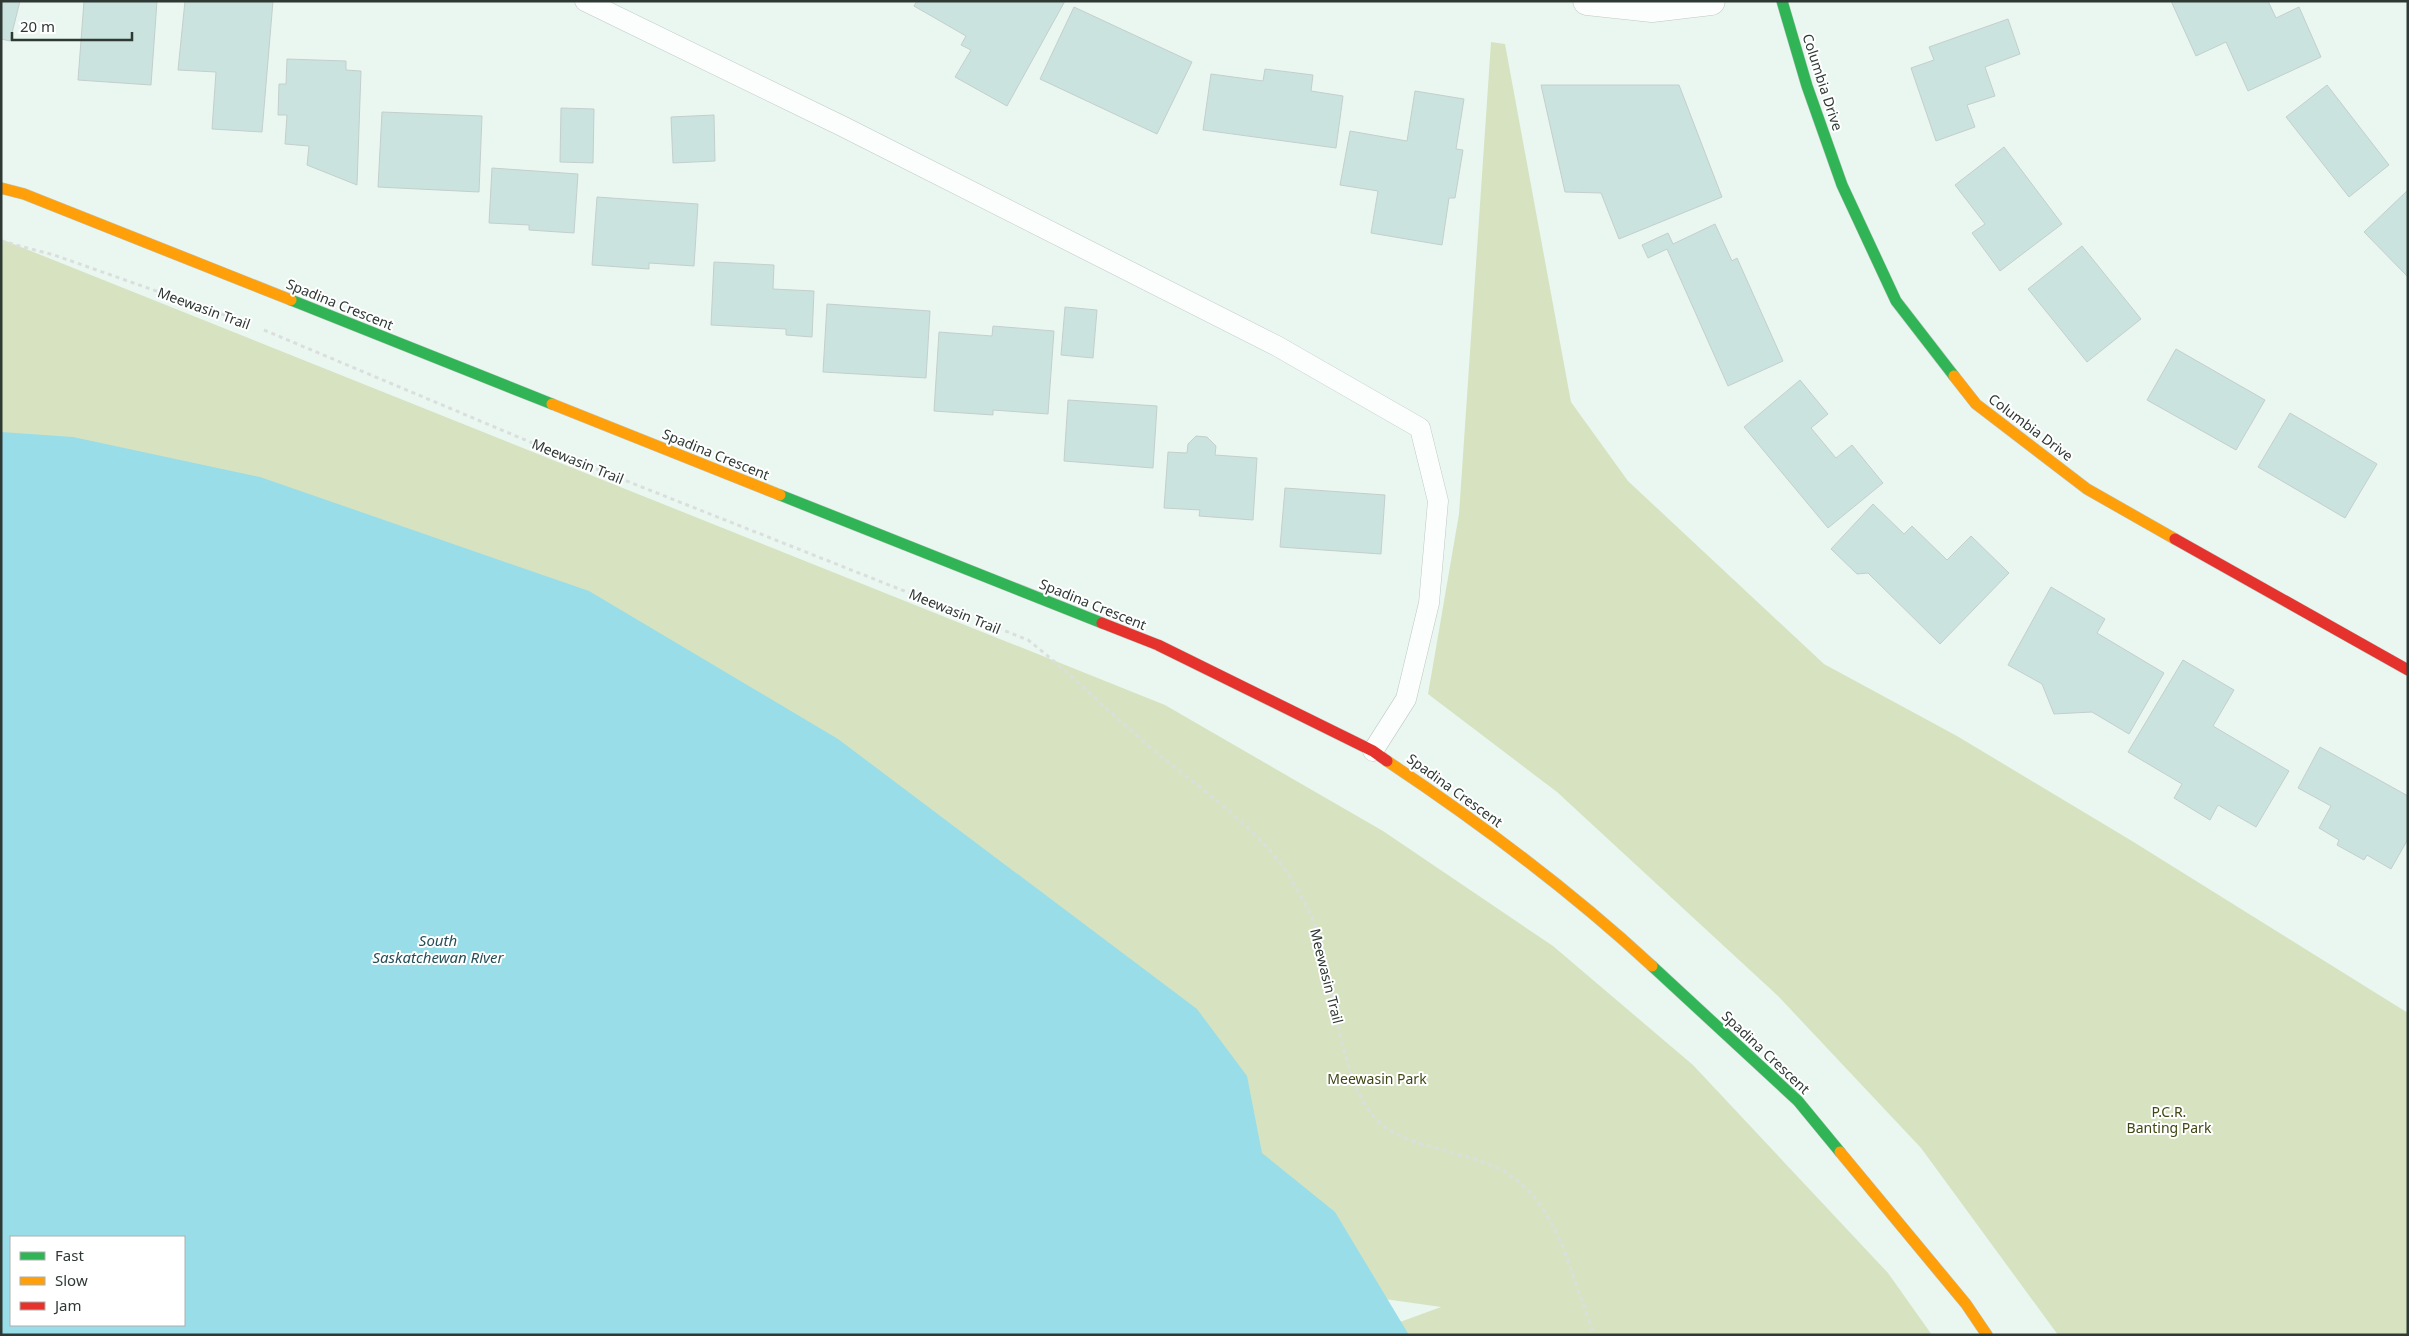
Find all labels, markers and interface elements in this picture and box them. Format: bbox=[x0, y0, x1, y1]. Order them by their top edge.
scale bar bbox=[12, 10, 132, 42]
text: 20 m bbox=[20, 16, 55, 36]
street label: Columbia Drive bbox=[1798, 31, 1848, 133]
street label: Spadina Crescent bbox=[284, 274, 396, 334]
street label: Meewasin Trail bbox=[155, 282, 253, 334]
street label: Columbia Drive bbox=[1985, 389, 2077, 465]
street label: Spadina Crescent bbox=[660, 424, 772, 484]
street label: Meewasin Trail bbox=[529, 434, 627, 488]
street label: Spadina Crescent bbox=[1037, 574, 1149, 634]
street label: Meewasin Trail bbox=[906, 584, 1004, 638]
street label: Spadina Crescent bbox=[1403, 749, 1507, 831]
street label: Meewasin Trail bbox=[1306, 926, 1348, 1026]
water label: South Saskatchewan River bbox=[372, 930, 505, 967]
street label: Spadina Crescent bbox=[1718, 1006, 1814, 1098]
park label: Meewasin Park bbox=[1327, 1069, 1427, 1088]
park label: P.C.R. Banting Park bbox=[2127, 1102, 2212, 1137]
legend bbox=[10, 1236, 185, 1326]
text: Fast bbox=[55, 1245, 84, 1265]
text: Slow bbox=[55, 1270, 88, 1290]
text: Jam bbox=[53, 1295, 82, 1315]

